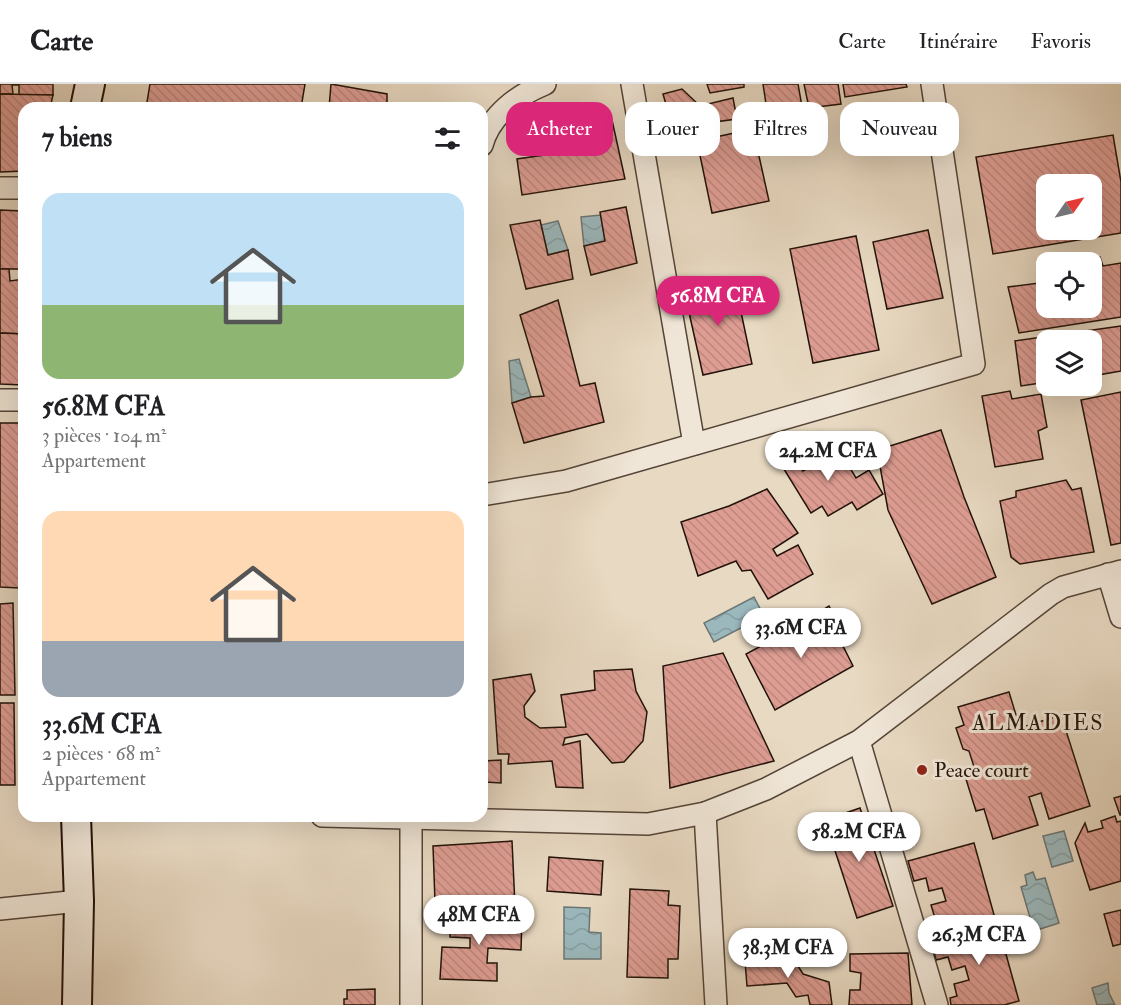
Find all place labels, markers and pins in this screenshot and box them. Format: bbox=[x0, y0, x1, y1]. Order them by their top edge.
pin: 56.8M CFA bbox=[649, 276, 787, 327]
pin: 24.2M CFA bbox=[759, 431, 897, 482]
pin: 33.6M CFA bbox=[732, 608, 870, 659]
place label: Peace court bbox=[934, 757, 1029, 784]
marker: Peace court bbox=[915, 763, 929, 777]
pin: 58.2M CFA bbox=[790, 812, 928, 863]
pin: 48M CFA bbox=[424, 895, 534, 946]
pin: 26.3M CFA bbox=[910, 915, 1048, 966]
pin: 38.3M CFA bbox=[719, 928, 857, 979]

